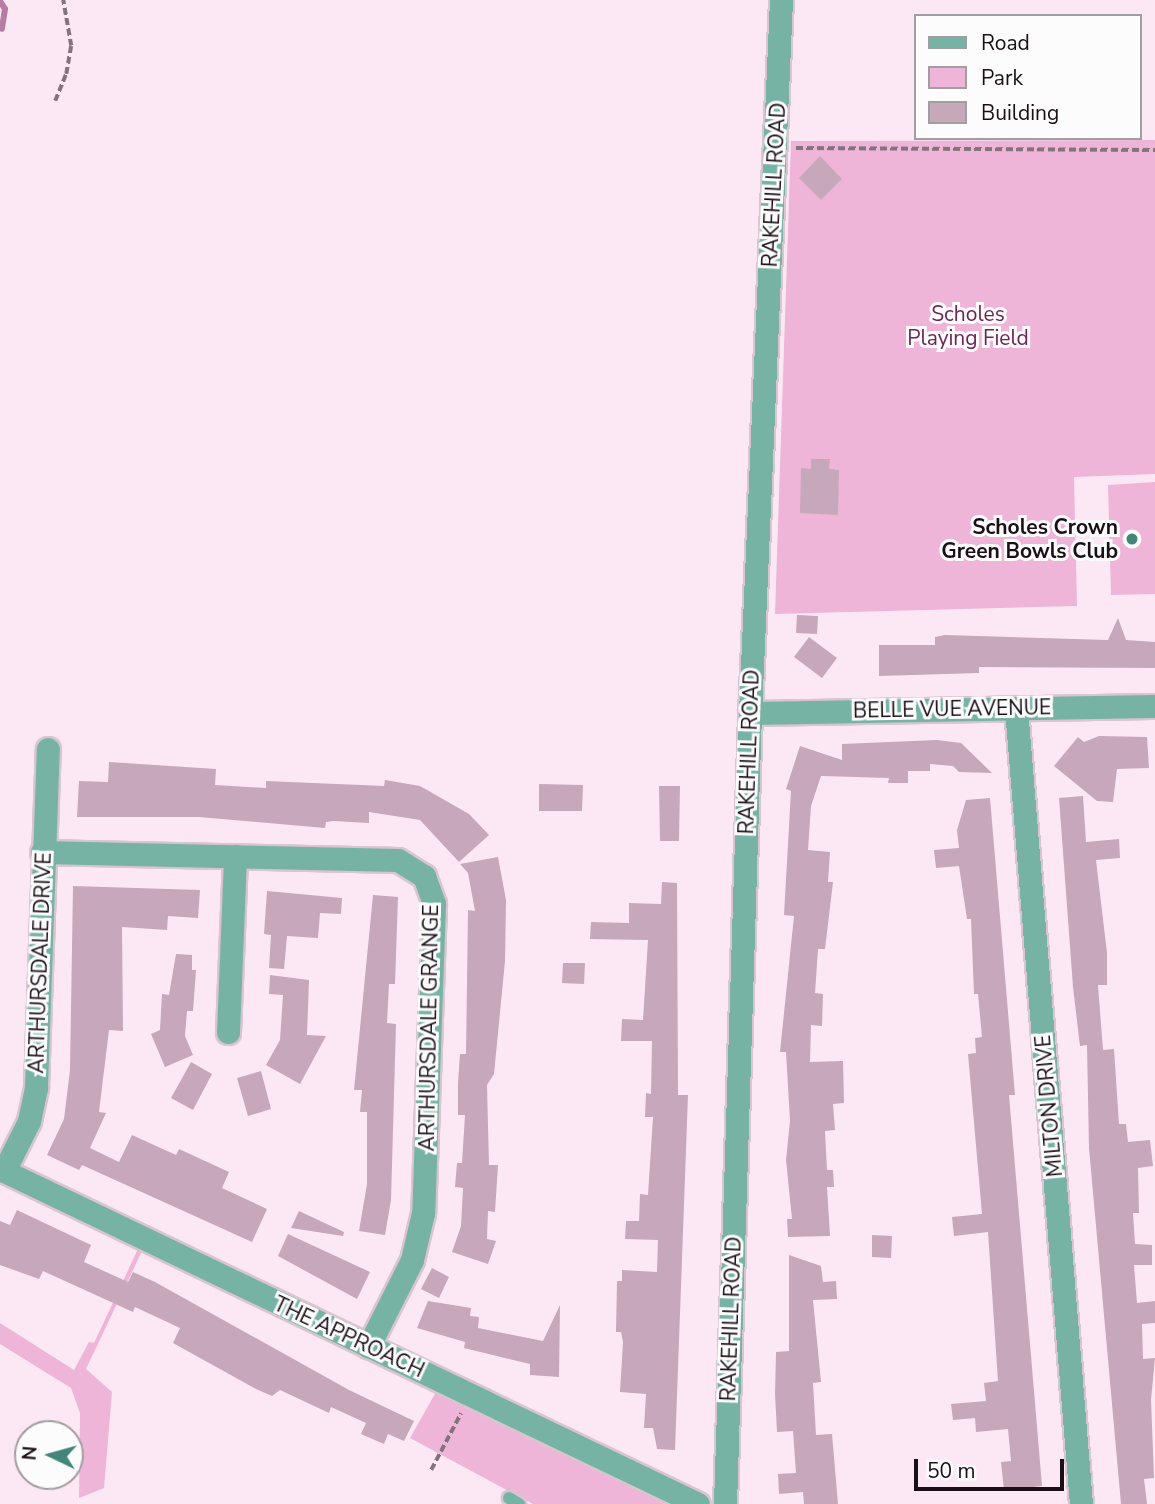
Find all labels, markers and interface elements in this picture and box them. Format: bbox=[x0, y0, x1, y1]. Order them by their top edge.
legend bbox=[914, 14, 1141, 140]
text: Road bbox=[981, 29, 1030, 57]
text: Park bbox=[981, 64, 1023, 92]
text: Building bbox=[981, 99, 1059, 127]
street label: RAKEHILL ROAD bbox=[757, 102, 791, 268]
park label: Scholes Playing Field bbox=[907, 301, 1029, 351]
place label: Scholes Crown Green Bowls Club bbox=[941, 514, 1118, 564]
marker: Scholes Crown Green Bowls Club bbox=[1124, 531, 1140, 547]
street label: RAKEHILL ROAD bbox=[734, 669, 764, 835]
street label: BELLE VUE AVENUE bbox=[853, 695, 1051, 723]
street label: ARTHURSDALE DRIVE bbox=[24, 852, 56, 1074]
street label: ARTHURSDALE GRANGE bbox=[414, 904, 444, 1152]
street label: MILTON DRIVE bbox=[1030, 1034, 1068, 1178]
street label: RAKEHILL ROAD bbox=[716, 1236, 746, 1402]
street label: THE APPROACH bbox=[270, 1291, 428, 1383]
north arrow bbox=[14, 1420, 84, 1490]
scale bar bbox=[917, 1444, 1068, 1488]
text: N bbox=[17, 1445, 44, 1462]
text: 50 m bbox=[927, 1457, 976, 1485]

